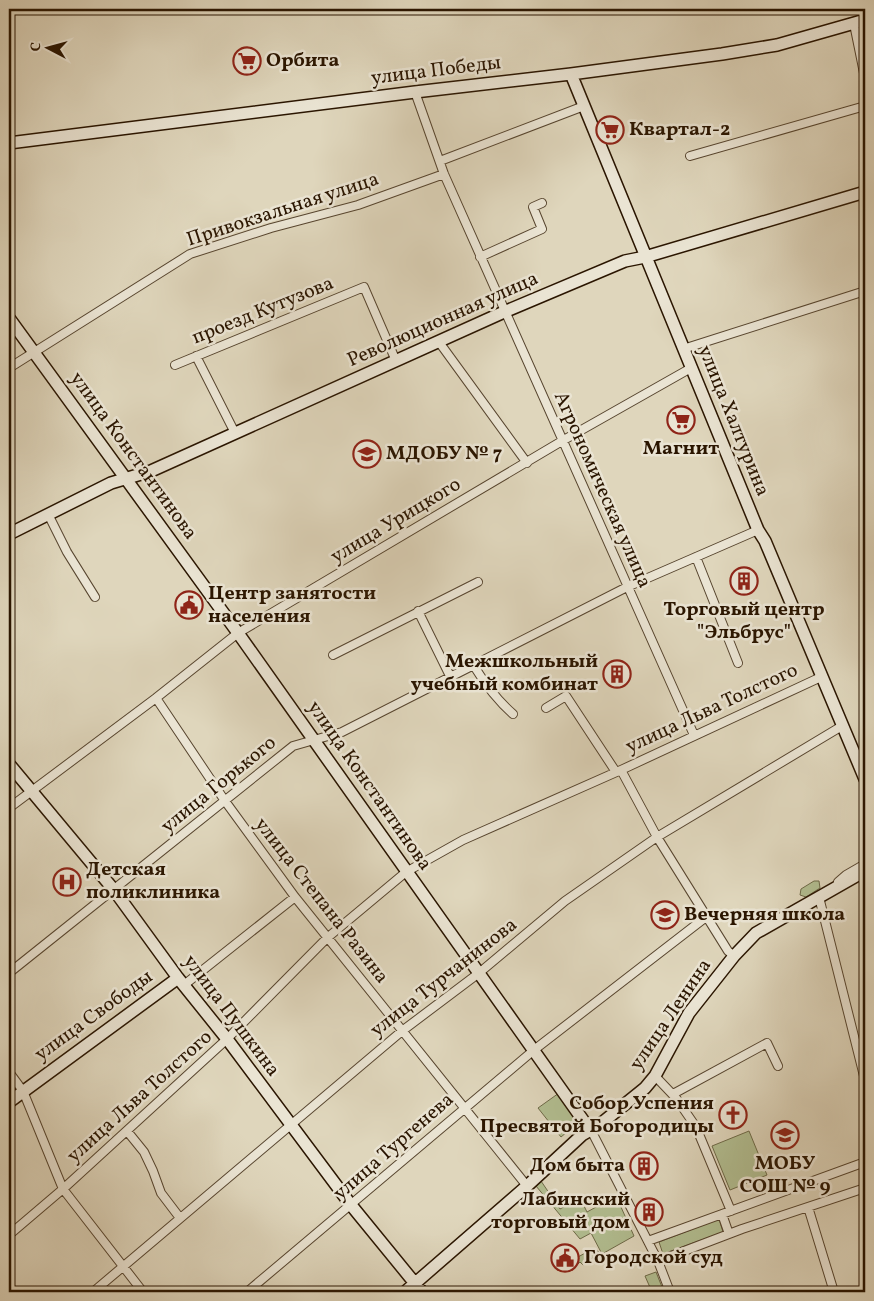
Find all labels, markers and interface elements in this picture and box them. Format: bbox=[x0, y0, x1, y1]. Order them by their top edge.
north arrow bbox=[22, 22, 72, 72]
text: С bbox=[27, 41, 46, 52]
supermarket icon: Орбита bbox=[232, 46, 262, 76]
place label: Орбита bbox=[266, 47, 339, 75]
street label: улица Победы bbox=[369, 49, 503, 93]
supermarket icon: Квартал-2 bbox=[595, 115, 625, 145]
place label: Квартал-2 bbox=[629, 116, 731, 144]
street label: Привокзальная улица bbox=[183, 166, 383, 254]
street label: Революционная улица bbox=[343, 265, 543, 375]
street label: проезд Кутузова bbox=[188, 270, 338, 352]
street label: улица Халтурина bbox=[690, 341, 776, 501]
street label: улица Константинова bbox=[62, 366, 204, 546]
street label: Агрономическая улица bbox=[546, 387, 658, 593]
supermarket icon: Магнит bbox=[666, 405, 696, 435]
place label: Магнит bbox=[643, 435, 719, 463]
school or university icon: МДОБУ № 7 bbox=[352, 439, 382, 469]
place label: МДОБУ № 7 bbox=[386, 440, 502, 468]
street label: улица Урицкого bbox=[326, 471, 466, 571]
building icon: Торговый центр "Эльбрус" bbox=[729, 566, 759, 596]
place label: Центр занятости населения bbox=[208, 580, 376, 631]
public building icon: Центр занятости населения bbox=[174, 590, 204, 620]
place label: Торговый центр "Эльбрус" bbox=[663, 596, 825, 647]
place label: Межшкольный учебный комбинат bbox=[411, 648, 598, 699]
street label: улица Льва Толстого bbox=[621, 657, 803, 761]
building icon: Межшкольный учебный комбинат bbox=[602, 659, 632, 689]
street label: улица Константинова bbox=[300, 695, 438, 877]
street label: улица Горького bbox=[155, 730, 283, 840]
street label: улица Степана Разина bbox=[247, 812, 395, 990]
place label: Детская поликлиника bbox=[86, 856, 220, 907]
hospital icon: Детская поликлиника bbox=[52, 867, 82, 897]
school or university icon: Вечерняя школа bbox=[650, 900, 680, 930]
place label: Вечерняя школа bbox=[684, 901, 845, 929]
street label: улица Турчанинова bbox=[364, 912, 524, 1044]
street label: улица Пушкина bbox=[176, 949, 286, 1083]
street label: улица Ленина bbox=[623, 954, 719, 1076]
street label: улица Свободы bbox=[29, 963, 159, 1069]
street label: улица Льва Толстого bbox=[61, 1024, 219, 1170]
street label: улица Тургенева bbox=[328, 1087, 461, 1207]
place label: Собор Успения Пресвятой Богородицы bbox=[480, 1090, 714, 1141]
church icon: Собор Успения Пресвятой Богородицы bbox=[718, 1100, 748, 1130]
school or university icon: МОБУ СОШ № 9 bbox=[770, 1120, 800, 1150]
place label: МОБУ СОШ № 9 bbox=[739, 1150, 831, 1201]
building icon: Дом быта bbox=[629, 1151, 659, 1181]
place label: Дом быта bbox=[530, 1152, 625, 1180]
place label: Лабинский торговый дом bbox=[491, 1186, 630, 1237]
building icon: Лабинский торговый дом bbox=[634, 1197, 664, 1227]
public building icon: Городской суд bbox=[550, 1243, 580, 1273]
place label: Городской суд bbox=[584, 1244, 723, 1272]

